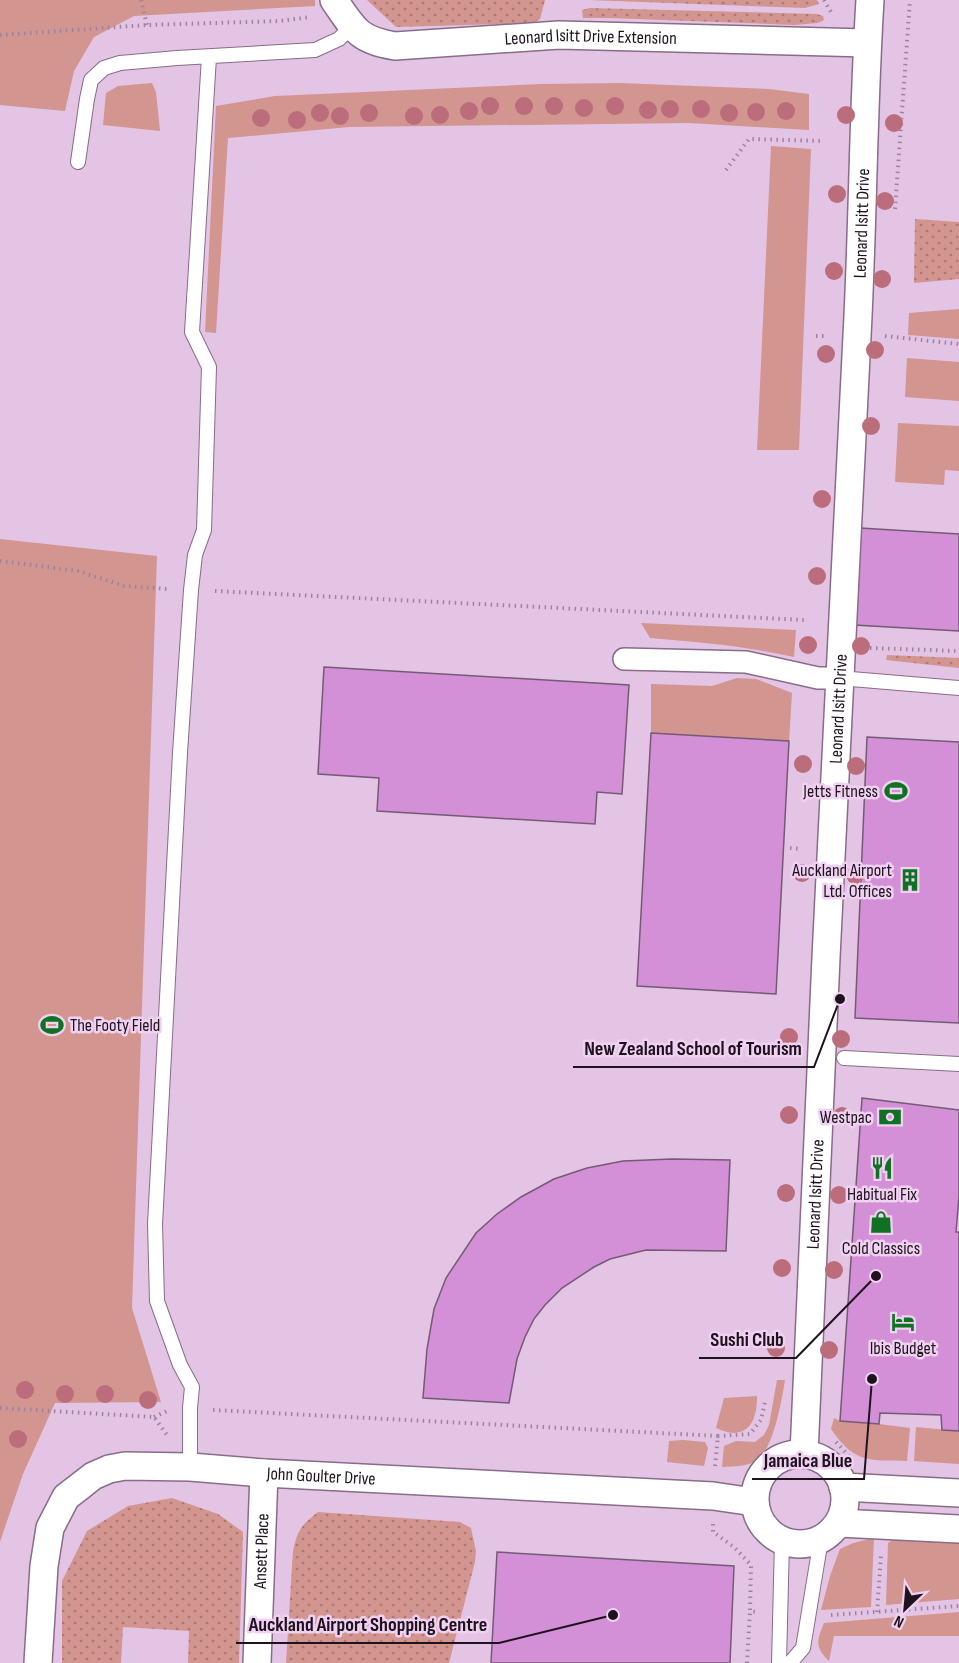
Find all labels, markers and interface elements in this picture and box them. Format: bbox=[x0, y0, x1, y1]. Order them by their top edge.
street label: Leonard Isitt Drive Extension bbox=[504, 25, 677, 50]
street label: Leonard Isitt Drive bbox=[850, 168, 874, 279]
street label: Leonard Isitt Drive bbox=[825, 653, 852, 764]
sports icon: Jetts Fitness bbox=[883, 778, 909, 804]
place label: Jetts Fitness bbox=[802, 781, 878, 802]
place label: Auckland Airport Ltd. Offices bbox=[791, 860, 893, 902]
building icon: Auckland Airport Ltd. Offices bbox=[897, 867, 923, 893]
sports icon: The Footy Field bbox=[39, 1012, 65, 1038]
place label: The Footy Field bbox=[70, 1015, 160, 1036]
callout: New Zealand School of Tourism bbox=[573, 1029, 814, 1067]
text: New Zealand School of Tourism bbox=[584, 1037, 802, 1061]
bank icon: Westpac bbox=[877, 1104, 903, 1130]
place label: Westpac bbox=[820, 1107, 872, 1128]
street label: Leonard Isitt Drive bbox=[803, 1139, 829, 1250]
restaurant icon: Habitual Fix bbox=[869, 1155, 895, 1181]
place label: Habitual Fix bbox=[847, 1184, 917, 1205]
shop icon: Cold Classics bbox=[868, 1209, 894, 1235]
place label: Cold Classics bbox=[842, 1238, 920, 1259]
hotel icon: Ibis Budget bbox=[890, 1309, 916, 1335]
callout: Sushi Club bbox=[699, 1320, 796, 1358]
text: Sushi Club bbox=[710, 1328, 784, 1352]
place label: Ibis Budget bbox=[870, 1338, 937, 1359]
callout: Jamaica Blue bbox=[752, 1441, 864, 1479]
text: Jamaica Blue bbox=[763, 1449, 852, 1473]
street label: John Goulter Drive bbox=[265, 1463, 376, 1490]
street label: Ansett Place bbox=[250, 1513, 274, 1590]
north arrow bbox=[875, 1579, 935, 1639]
callout: Auckland Airport Shopping Centre bbox=[236, 1605, 499, 1643]
text: N bbox=[891, 1611, 907, 1632]
text: Auckland Airport Shopping Centre bbox=[248, 1613, 487, 1637]

